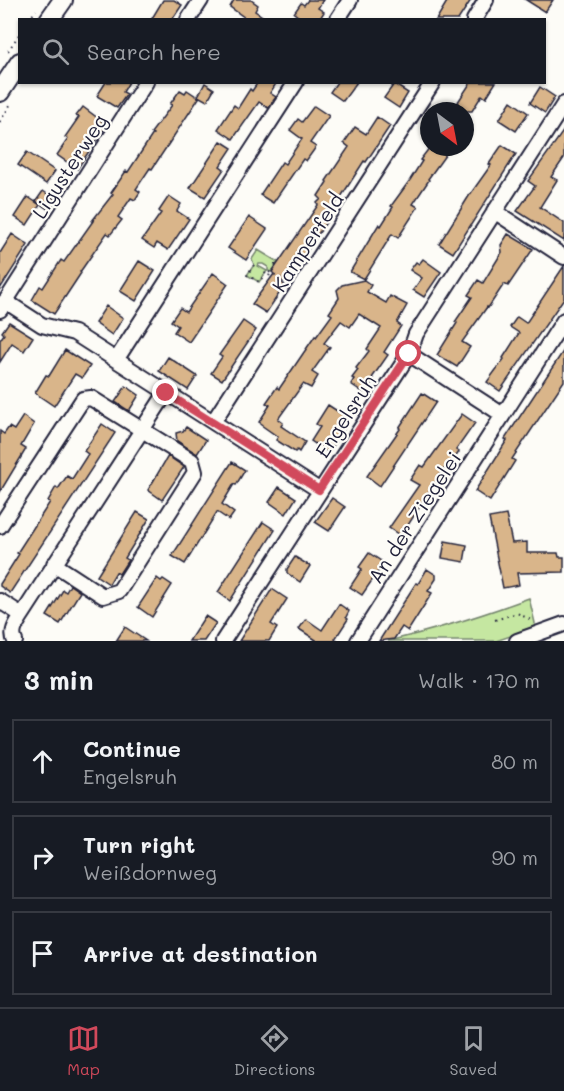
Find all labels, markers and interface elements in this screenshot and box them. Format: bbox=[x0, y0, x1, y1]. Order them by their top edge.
search box bbox=[18, 18, 546, 84]
icon: search bbox=[39, 35, 72, 68]
text: Search here bbox=[87, 37, 221, 66]
north arrow bbox=[420, 102, 474, 156]
street label: Ligusterweg bbox=[26, 109, 112, 223]
street label: Kamperfeld bbox=[265, 187, 349, 297]
route start bbox=[395, 340, 421, 366]
street label: Engelsruh bbox=[309, 370, 381, 462]
route end bbox=[152, 379, 178, 405]
street label: An der Ziegelei bbox=[362, 446, 466, 588]
text: 3 min bbox=[24, 663, 93, 697]
text: Walk · 170 m bbox=[418, 667, 540, 693]
text: Continue bbox=[83, 734, 181, 763]
icon: ahead bbox=[26, 745, 59, 778]
text: 80 m bbox=[491, 748, 538, 774]
text: Engelsruh bbox=[83, 763, 177, 789]
text: Turn right bbox=[83, 830, 195, 859]
icon: right bbox=[26, 841, 59, 874]
text: 90 m bbox=[492, 844, 538, 870]
text: Weißdornweg bbox=[83, 859, 217, 885]
icon: arrive bbox=[26, 937, 59, 970]
text: Arrive at destination bbox=[83, 939, 318, 968]
tab: Map bbox=[67, 1022, 100, 1079]
tab: Directions bbox=[234, 1022, 315, 1079]
tab: Saved bbox=[449, 1022, 497, 1079]

